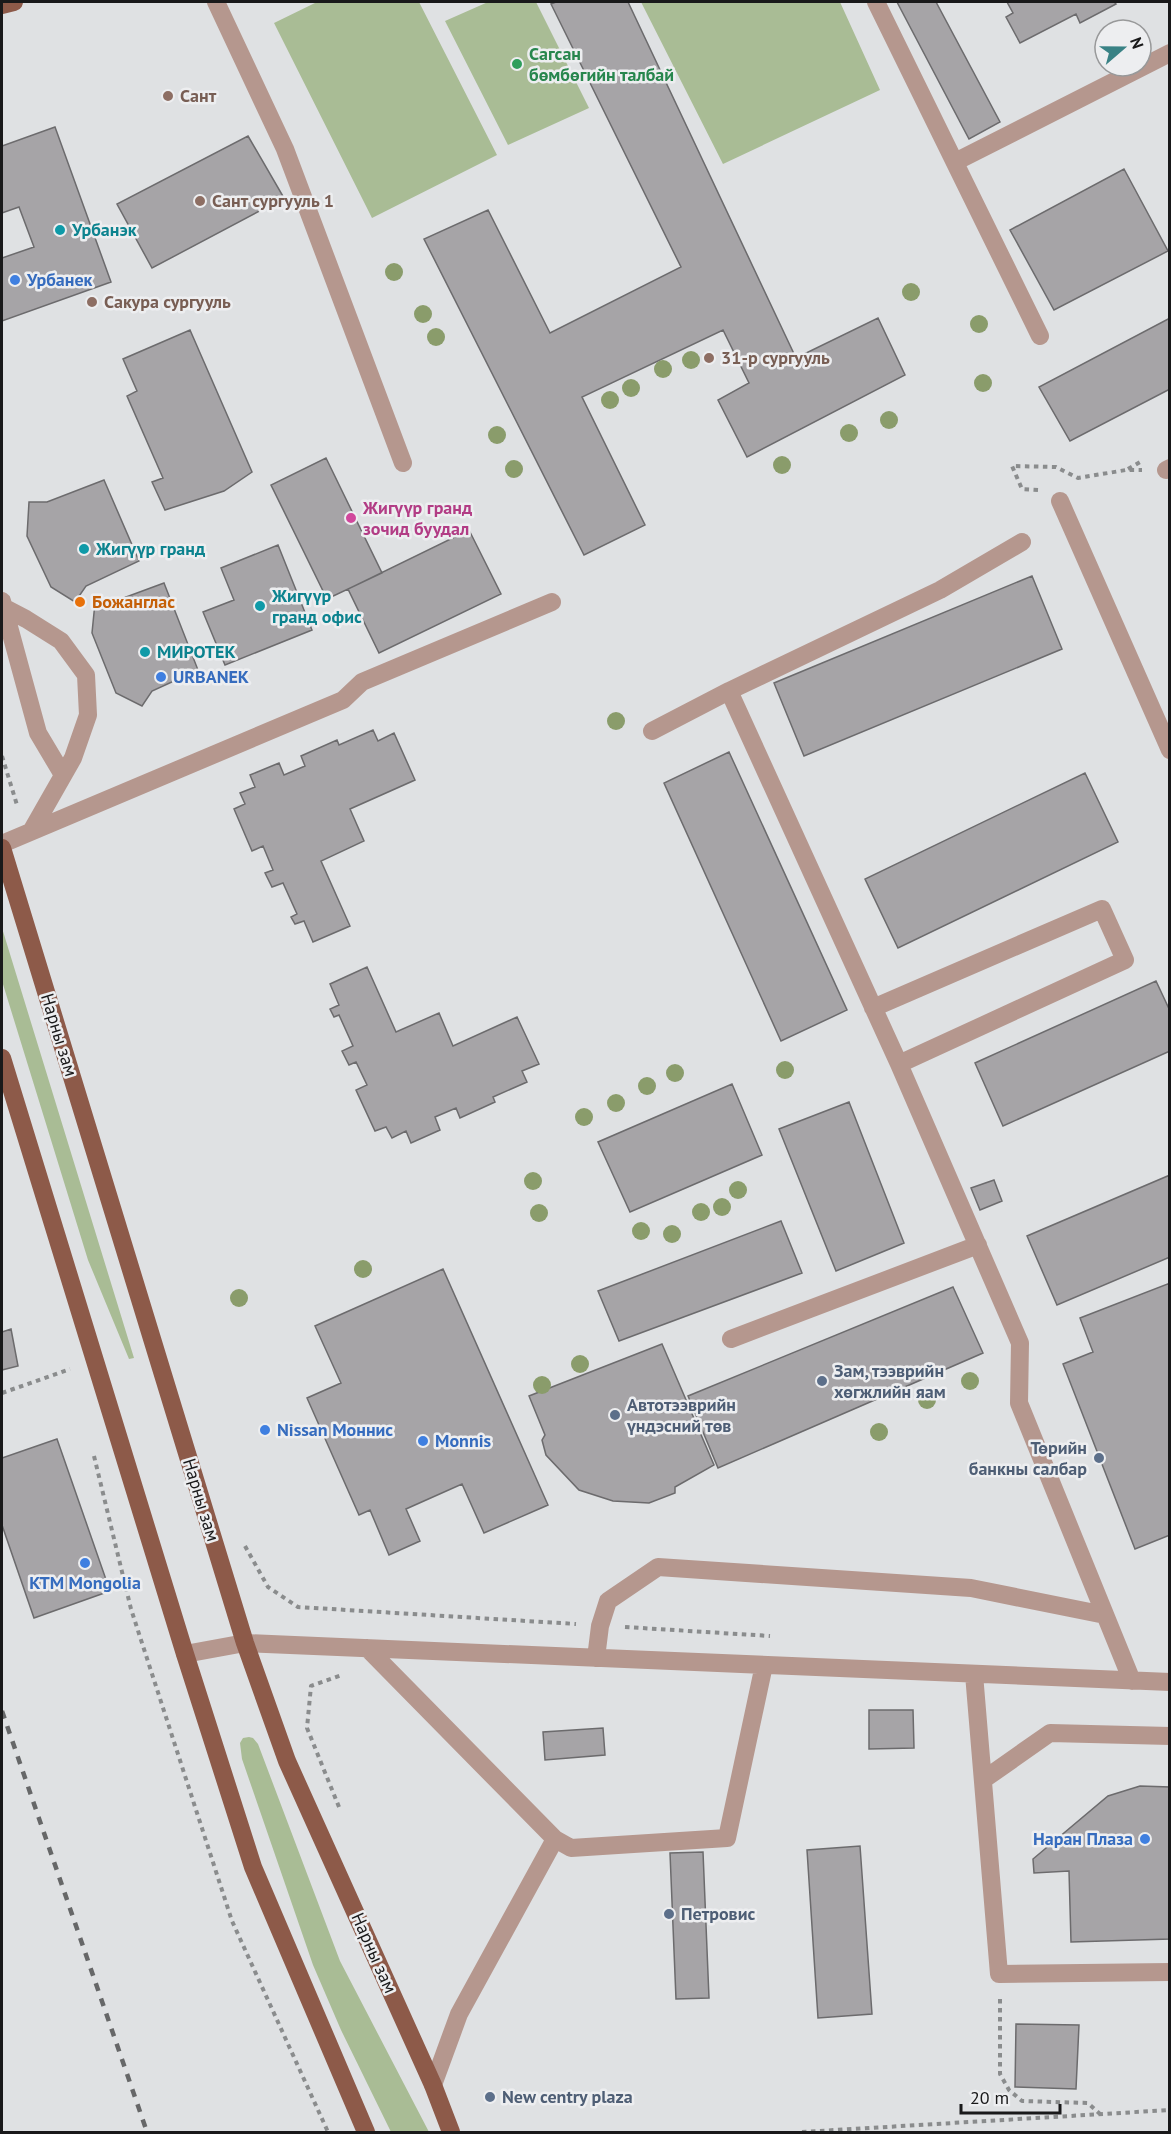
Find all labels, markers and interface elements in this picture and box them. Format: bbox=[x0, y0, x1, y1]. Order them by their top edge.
north arrow bbox=[1093, 18, 1153, 78]
text: N bbox=[1126, 35, 1148, 51]
place label: Сагсан бөмбөгийн талбай bbox=[529, 42, 674, 86]
marker: Сагсан бөмбөгийн талбай bbox=[510, 57, 524, 71]
place label: Сант bbox=[180, 84, 217, 107]
marker: Сант bbox=[161, 89, 175, 103]
place label: Сант сургууль 1 bbox=[212, 189, 334, 212]
marker: Сант сургууль 1 bbox=[193, 194, 207, 208]
place label: Урбанэк bbox=[71, 218, 137, 241]
marker: Урбанэк bbox=[53, 223, 67, 237]
place label: Урбанек bbox=[26, 268, 93, 291]
marker: Урбанек bbox=[8, 273, 22, 287]
place label: Сакура сургууль bbox=[104, 290, 231, 313]
marker: Сакура сургууль bbox=[85, 295, 99, 309]
place label: 31-р сургууль bbox=[721, 346, 830, 369]
marker: 31-р сургууль bbox=[702, 351, 716, 365]
place label: Жигүүр гранд зочид буудал bbox=[362, 496, 472, 540]
marker: Жигүүр гранд зочид буудал bbox=[344, 511, 358, 525]
place label: Жигүүр гранд bbox=[95, 537, 205, 560]
marker: Жигүүр гранд bbox=[77, 542, 91, 556]
place label: Жигүүр гранд офис bbox=[271, 584, 362, 628]
place label: Божанглас bbox=[92, 590, 175, 613]
marker: Божанглас bbox=[73, 595, 87, 609]
marker: Жигүүр гранд офис bbox=[253, 599, 267, 613]
place label: МИРОТЕК bbox=[157, 640, 236, 663]
marker: МИРОТЕК bbox=[138, 645, 152, 659]
place label: URBANEK bbox=[173, 665, 249, 688]
marker: URBANEK bbox=[154, 670, 168, 684]
street label: Нарны зам bbox=[36, 991, 83, 1079]
place label: Зам, тээврийн хөгжлийн яам bbox=[834, 1359, 946, 1403]
marker: Зам, тээврийн хөгжлийн яам bbox=[815, 1374, 829, 1388]
place label: Автотээврийн үндэсний төв bbox=[626, 1393, 736, 1437]
marker: Автотээврийн үндэсний төв bbox=[608, 1408, 622, 1422]
place label: Nissan Моннис bbox=[277, 1418, 393, 1441]
marker: Nissan Моннис bbox=[258, 1423, 272, 1437]
place label: Monnis bbox=[435, 1429, 492, 1452]
marker: Monnis bbox=[416, 1434, 430, 1448]
place label: Төрийн банкны салбар bbox=[969, 1436, 1087, 1480]
marker: Төрийн банкны салбар bbox=[1092, 1451, 1106, 1465]
street label: Нарны зам bbox=[178, 1456, 225, 1544]
marker: KTM Mongolia bbox=[78, 1556, 92, 1570]
place label: KTM Mongolia bbox=[29, 1571, 141, 1594]
place label: Наран Плаза bbox=[1033, 1827, 1133, 1850]
marker: Наран Плаза bbox=[1138, 1832, 1152, 1846]
place label: Петровис bbox=[681, 1902, 755, 1925]
marker: Петровис bbox=[662, 1907, 676, 1921]
street label: Нарны зам bbox=[347, 1909, 402, 1997]
scale bar bbox=[961, 2077, 1060, 2115]
place label: New centry plaza bbox=[502, 2085, 633, 2108]
text: 20 m bbox=[970, 2086, 1009, 2109]
marker: New centry plaza bbox=[483, 2090, 497, 2104]

